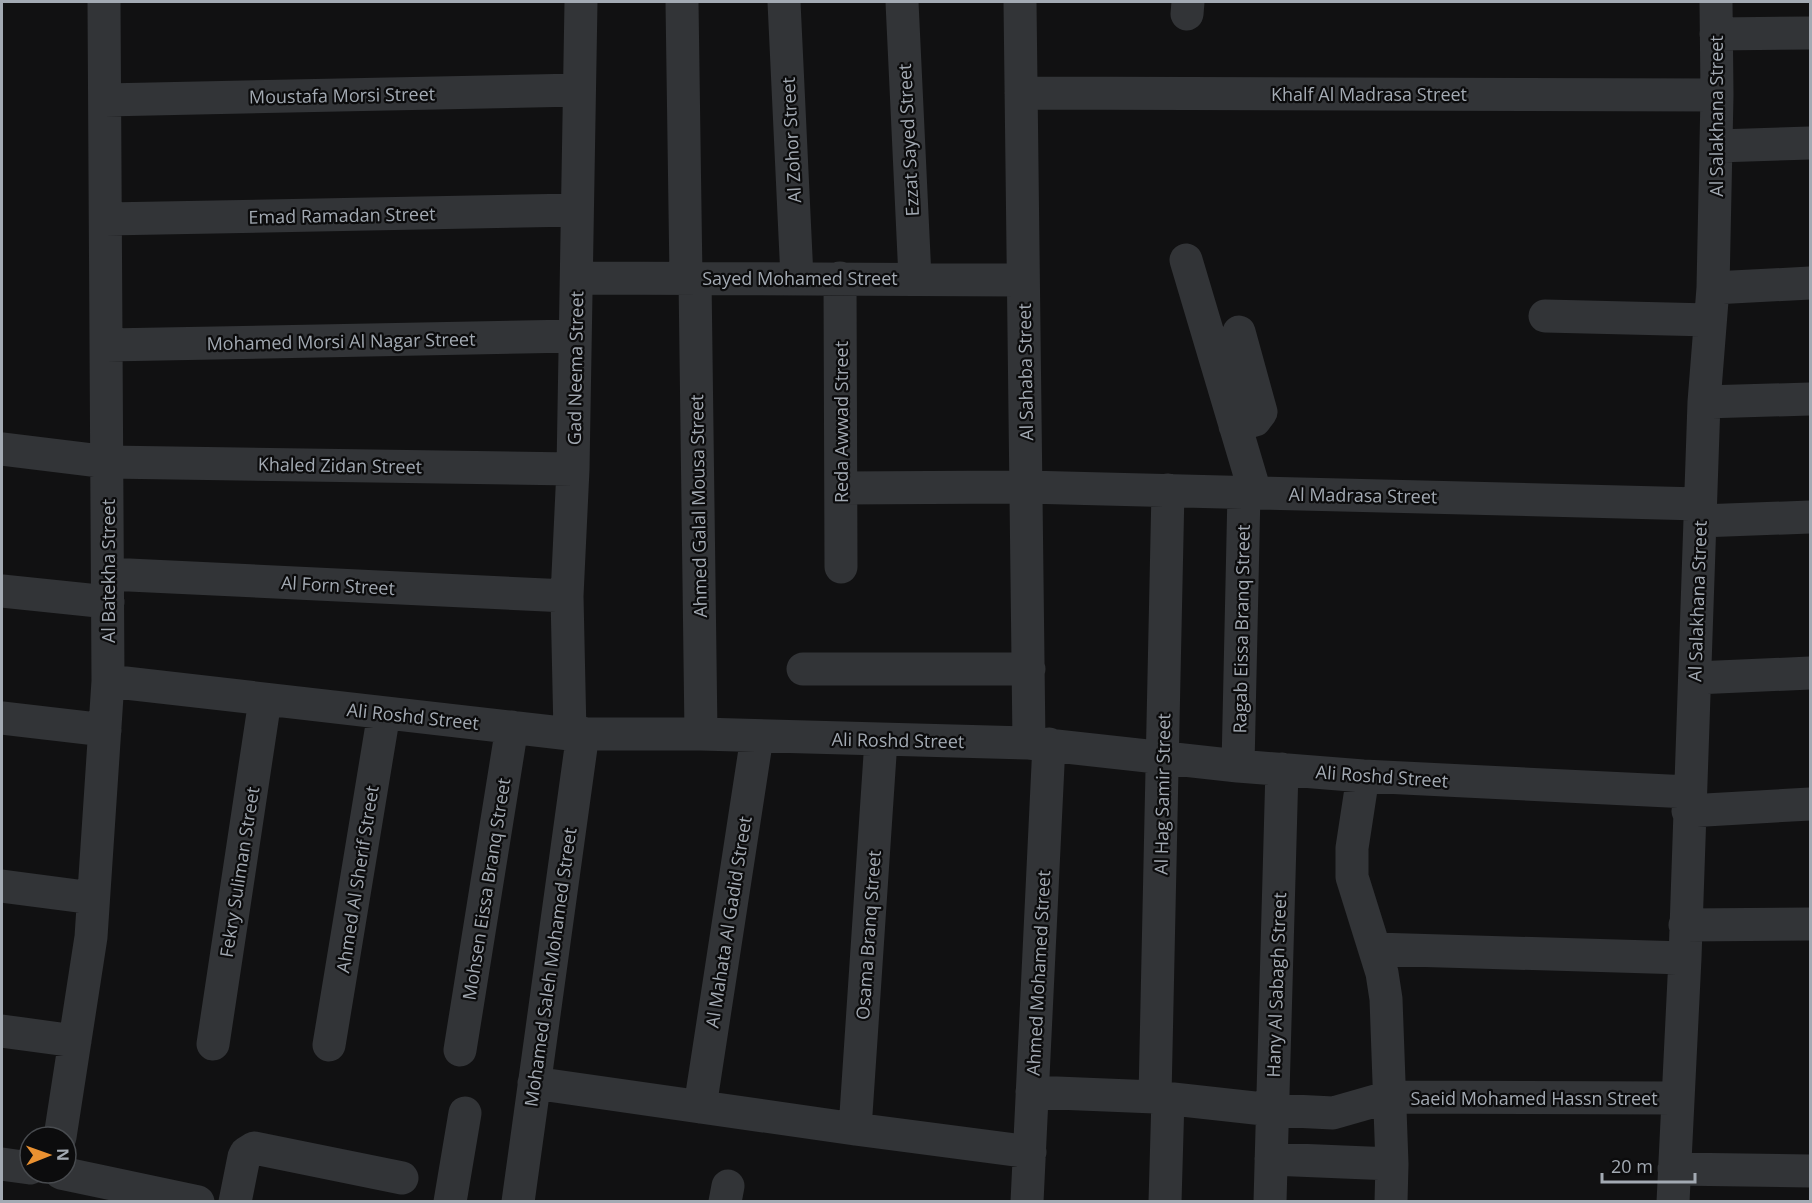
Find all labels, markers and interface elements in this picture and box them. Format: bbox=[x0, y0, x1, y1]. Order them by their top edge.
street label: Al Salakhana Street bbox=[1704, 35, 1728, 197]
street label: Ezzat Sayed Street bbox=[892, 63, 924, 217]
street label: Al Zohor Street bbox=[776, 77, 806, 203]
street label: Moustafa Morsi Street bbox=[249, 81, 435, 109]
street label: Khalf Al Madrasa Street bbox=[1271, 82, 1467, 106]
street label: Emad Ramadan Street bbox=[248, 201, 436, 229]
street label: Sayed Mohamed Street bbox=[702, 266, 898, 290]
street label: Gad Neema Street bbox=[562, 291, 588, 445]
street label: Al Sahaba Street bbox=[1012, 303, 1038, 441]
street label: Mohamed Morsi Al Nagar Street bbox=[206, 327, 476, 355]
street label: Reda Awwad Street bbox=[829, 341, 853, 503]
street label: Ahmed Galal Mousa Street bbox=[684, 394, 712, 618]
street label: Khaled Zidan Street bbox=[258, 452, 422, 478]
street label: Al Madrasa Street bbox=[1288, 482, 1438, 508]
street label: Al Batekha Street bbox=[96, 499, 120, 643]
street label: Al Salakhana Street bbox=[1682, 520, 1712, 682]
street label: Ragab Eissa Branq Street bbox=[1227, 524, 1255, 734]
street label: Al Forn Street bbox=[280, 570, 396, 600]
street label: Ali Roshd Street bbox=[346, 697, 480, 735]
street label: Al Hag Samir Street bbox=[1149, 713, 1175, 875]
street label: Ali Roshd Street bbox=[831, 727, 965, 753]
street label: Ali Roshd Street bbox=[1315, 759, 1449, 793]
street label: Mohsen Eissa Branq Street bbox=[457, 776, 515, 1002]
street label: Ahmed Al Sherif Street bbox=[330, 784, 384, 974]
street label: Fekry Suliman Street bbox=[214, 785, 264, 959]
street label: Al Mahata Al Gadid Street bbox=[699, 814, 757, 1030]
street label: Mohamed Saleh Mohamed Street bbox=[519, 826, 581, 1108]
street label: Osama Branq Street bbox=[850, 849, 886, 1021]
street label: Ahmed Mohamed Street bbox=[1021, 870, 1055, 1076]
street label: Hany Al Sabagh Street bbox=[1261, 892, 1291, 1078]
street label: Saeid Mohamed Hassn Street bbox=[1410, 1086, 1658, 1110]
north arrow bbox=[18, 1125, 78, 1185]
scale bar bbox=[1602, 1146, 1695, 1184]
text: N bbox=[52, 1148, 74, 1161]
text: 20 m bbox=[1611, 1154, 1653, 1178]

